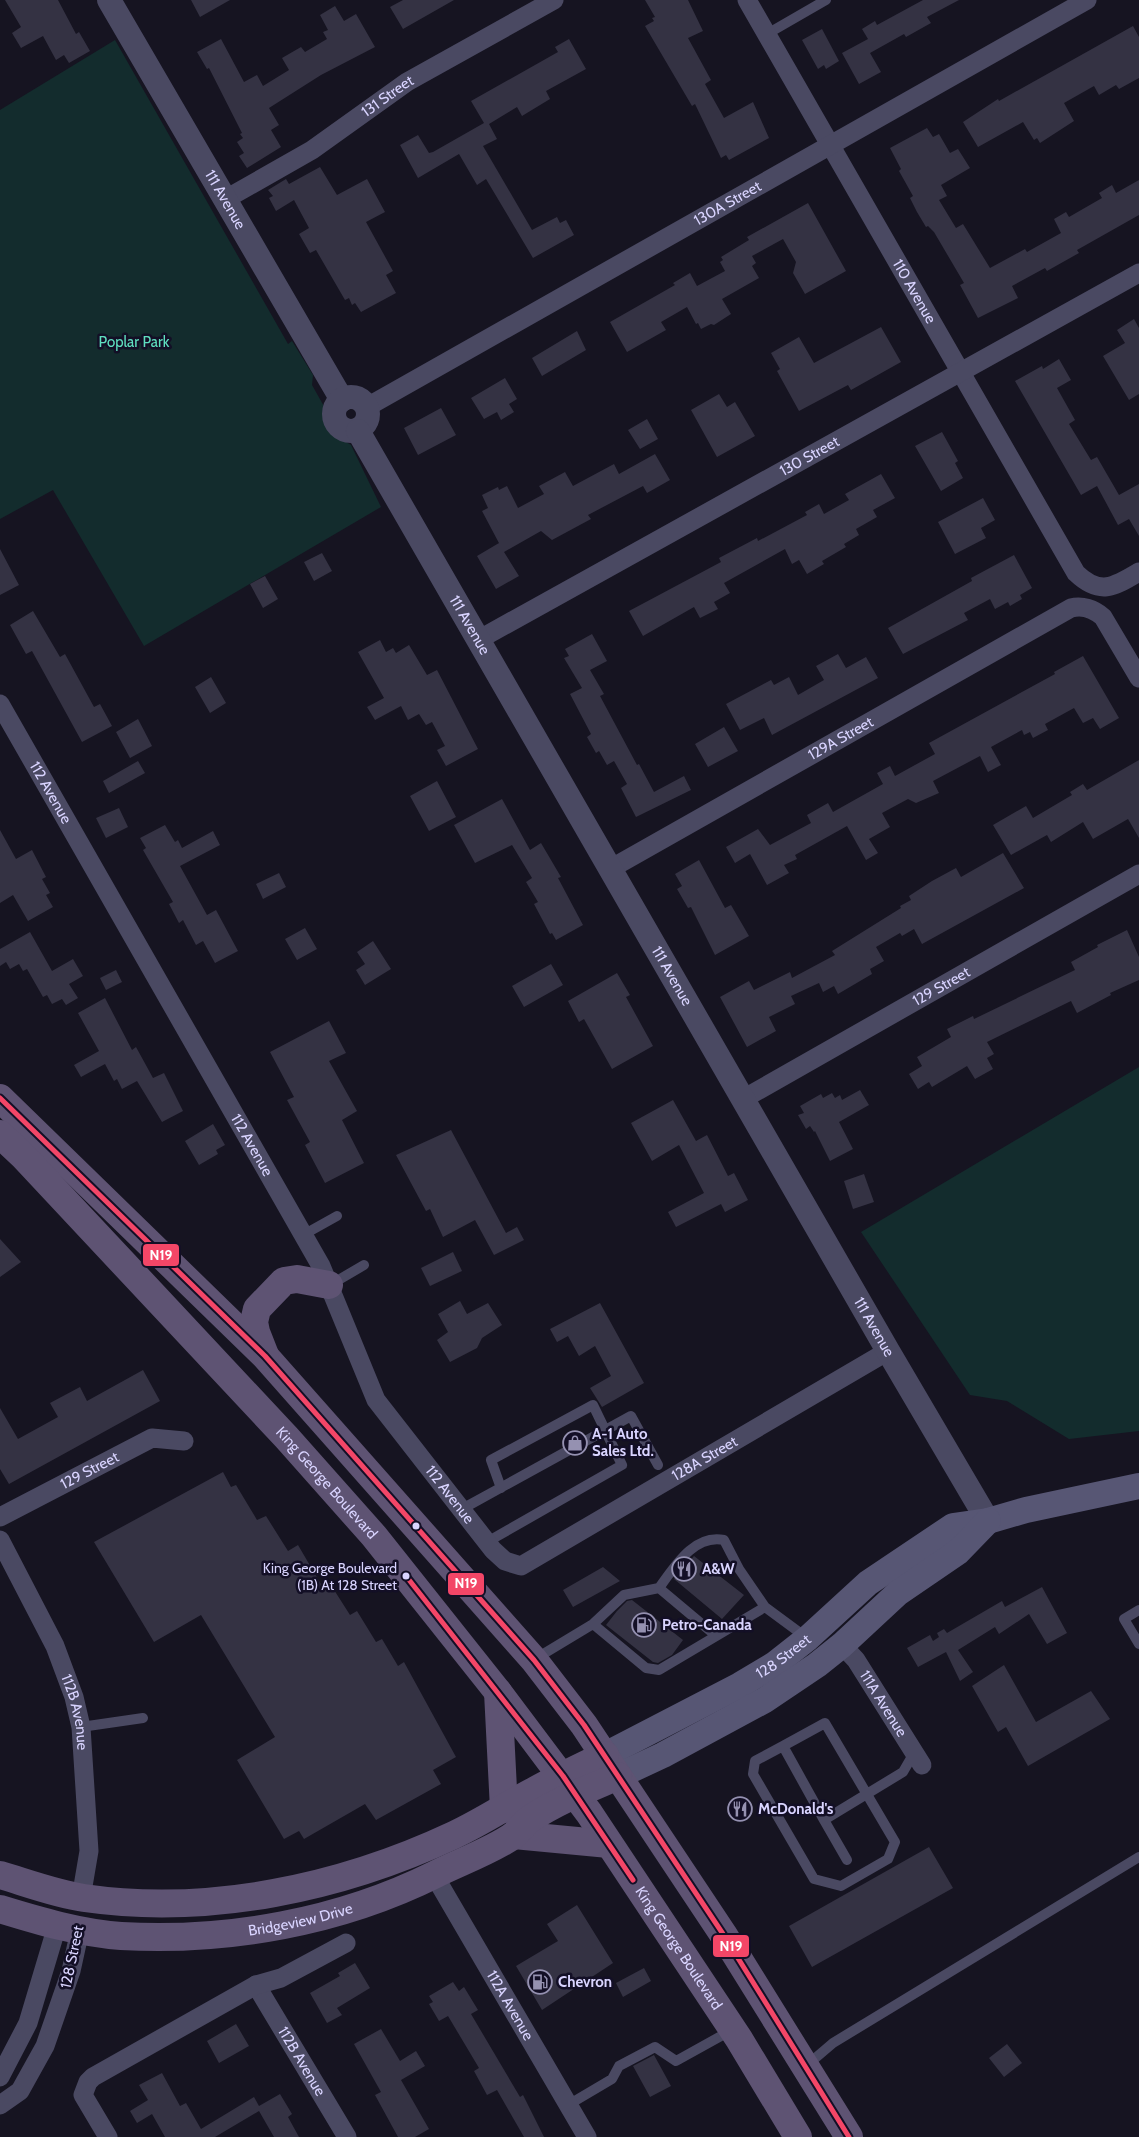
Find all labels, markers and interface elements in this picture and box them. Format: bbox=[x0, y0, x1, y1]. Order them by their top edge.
street label: 131 Street bbox=[358, 71, 417, 121]
street label: 111 Avenue bbox=[201, 167, 250, 233]
street label: 130A Street bbox=[691, 177, 764, 229]
street label: 110 Avenue bbox=[889, 256, 940, 327]
park label: Poplar Park bbox=[99, 333, 170, 351]
street label: 130 Street bbox=[776, 432, 842, 480]
street label: 111 Avenue bbox=[446, 592, 494, 658]
street label: 129A Street bbox=[805, 713, 876, 764]
street label: 112 Avenue bbox=[26, 758, 76, 827]
street label: 111 Avenue bbox=[648, 943, 696, 1009]
street label: 129 Street bbox=[909, 963, 973, 1010]
street label: 112 Avenue bbox=[227, 1111, 277, 1180]
line badge: N19 bbox=[142, 1243, 180, 1267]
text: N19 bbox=[150, 1246, 173, 1264]
street label: 111 Avenue bbox=[850, 1294, 898, 1360]
street label: King George Boulevard bbox=[272, 1423, 381, 1543]
place label: A-1 Auto Sales Ltd. bbox=[592, 1425, 654, 1460]
shop icon: A-1 Auto Sales Ltd. bbox=[562, 1430, 588, 1456]
street label: 128A Street bbox=[668, 1432, 741, 1485]
street label: 129 Street bbox=[57, 1448, 122, 1493]
street label: 112 Avenue bbox=[422, 1462, 478, 1527]
unlabelled marker bbox=[411, 1521, 421, 1531]
restaurant icon: A&W bbox=[671, 1556, 697, 1582]
place label: King George Boulevard (1B) At 128 Street bbox=[263, 1559, 397, 1594]
place label: A&W bbox=[702, 1560, 735, 1578]
marker: King George Boulevard (1B) At 128 Street bbox=[401, 1571, 411, 1581]
line badge: N19 bbox=[447, 1572, 485, 1596]
text: N19 bbox=[455, 1574, 478, 1592]
fuel station icon: Petro-Canada bbox=[631, 1612, 657, 1638]
place label: Petro-Canada bbox=[662, 1616, 752, 1634]
street label: 128 Street bbox=[753, 1630, 814, 1682]
street label: 111A Avenue bbox=[856, 1667, 911, 1740]
street label: 112B Avenue bbox=[57, 1672, 91, 1751]
restaurant icon: McDonald's bbox=[727, 1796, 753, 1822]
place label: McDonald's bbox=[758, 1800, 833, 1818]
street label: King George Boulevard bbox=[631, 1883, 726, 2013]
street label: Bridgeview Drive bbox=[247, 1899, 355, 1940]
street label: 128 Street bbox=[57, 1924, 87, 1990]
line badge: N19 bbox=[712, 1934, 750, 1958]
text: N19 bbox=[720, 1937, 743, 1955]
street label: 112A Avenue bbox=[483, 1967, 538, 2044]
fuel station icon: Chevron bbox=[527, 1969, 553, 1995]
place label: Chevron bbox=[558, 1973, 612, 1991]
street label: 112B Avenue bbox=[274, 2023, 330, 2100]

